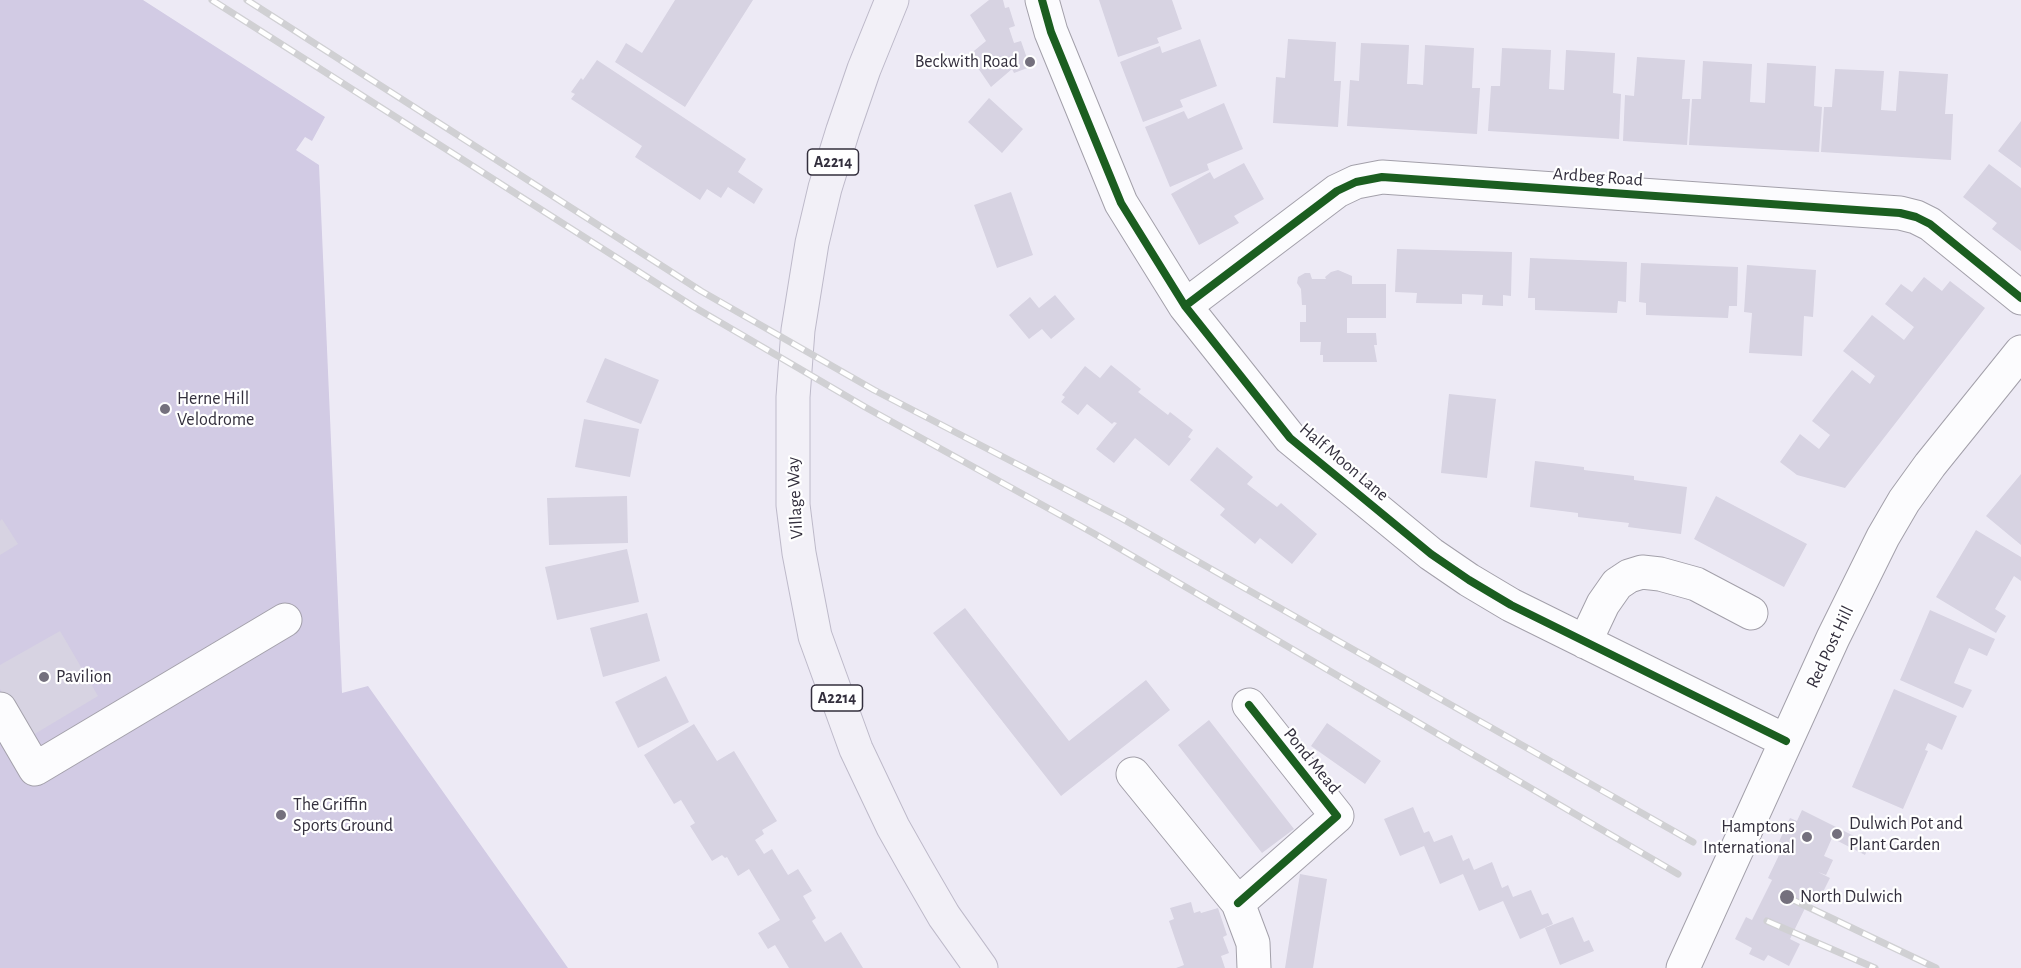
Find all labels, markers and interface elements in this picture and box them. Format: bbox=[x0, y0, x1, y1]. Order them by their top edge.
place label: Beckwith Road bbox=[915, 51, 1018, 73]
marker: Beckwith Road bbox=[1023, 55, 1037, 69]
road number: A2214 bbox=[808, 149, 858, 175]
street label: Ardbeg Road bbox=[1552, 163, 1644, 191]
place label: Herne Hill Velodrome bbox=[177, 388, 254, 430]
marker: Herne Hill Velodrome bbox=[158, 402, 172, 416]
street label: Half Moon Lane bbox=[1295, 418, 1393, 506]
street label: Village Way bbox=[782, 456, 808, 540]
street label: Red Post Hill bbox=[1802, 602, 1858, 692]
place label: Pavilion bbox=[56, 666, 112, 688]
marker: Pavilion bbox=[37, 670, 51, 684]
road number: A2214 bbox=[812, 685, 862, 711]
street label: Pond Mead bbox=[1279, 724, 1345, 798]
place label: The Griffin Sports Ground bbox=[293, 794, 393, 836]
marker: The Griffin Sports Ground bbox=[274, 808, 288, 822]
place label: Dulwich Pot and Plant Garden bbox=[1849, 813, 1963, 856]
place label: Hamptons International bbox=[1703, 816, 1795, 858]
marker: Dulwich Pot and Plant Garden bbox=[1830, 827, 1844, 841]
marker: Hamptons International bbox=[1800, 830, 1814, 844]
place label: North Dulwich bbox=[1800, 886, 1902, 908]
marker: North Dulwich bbox=[1778, 888, 1796, 906]

